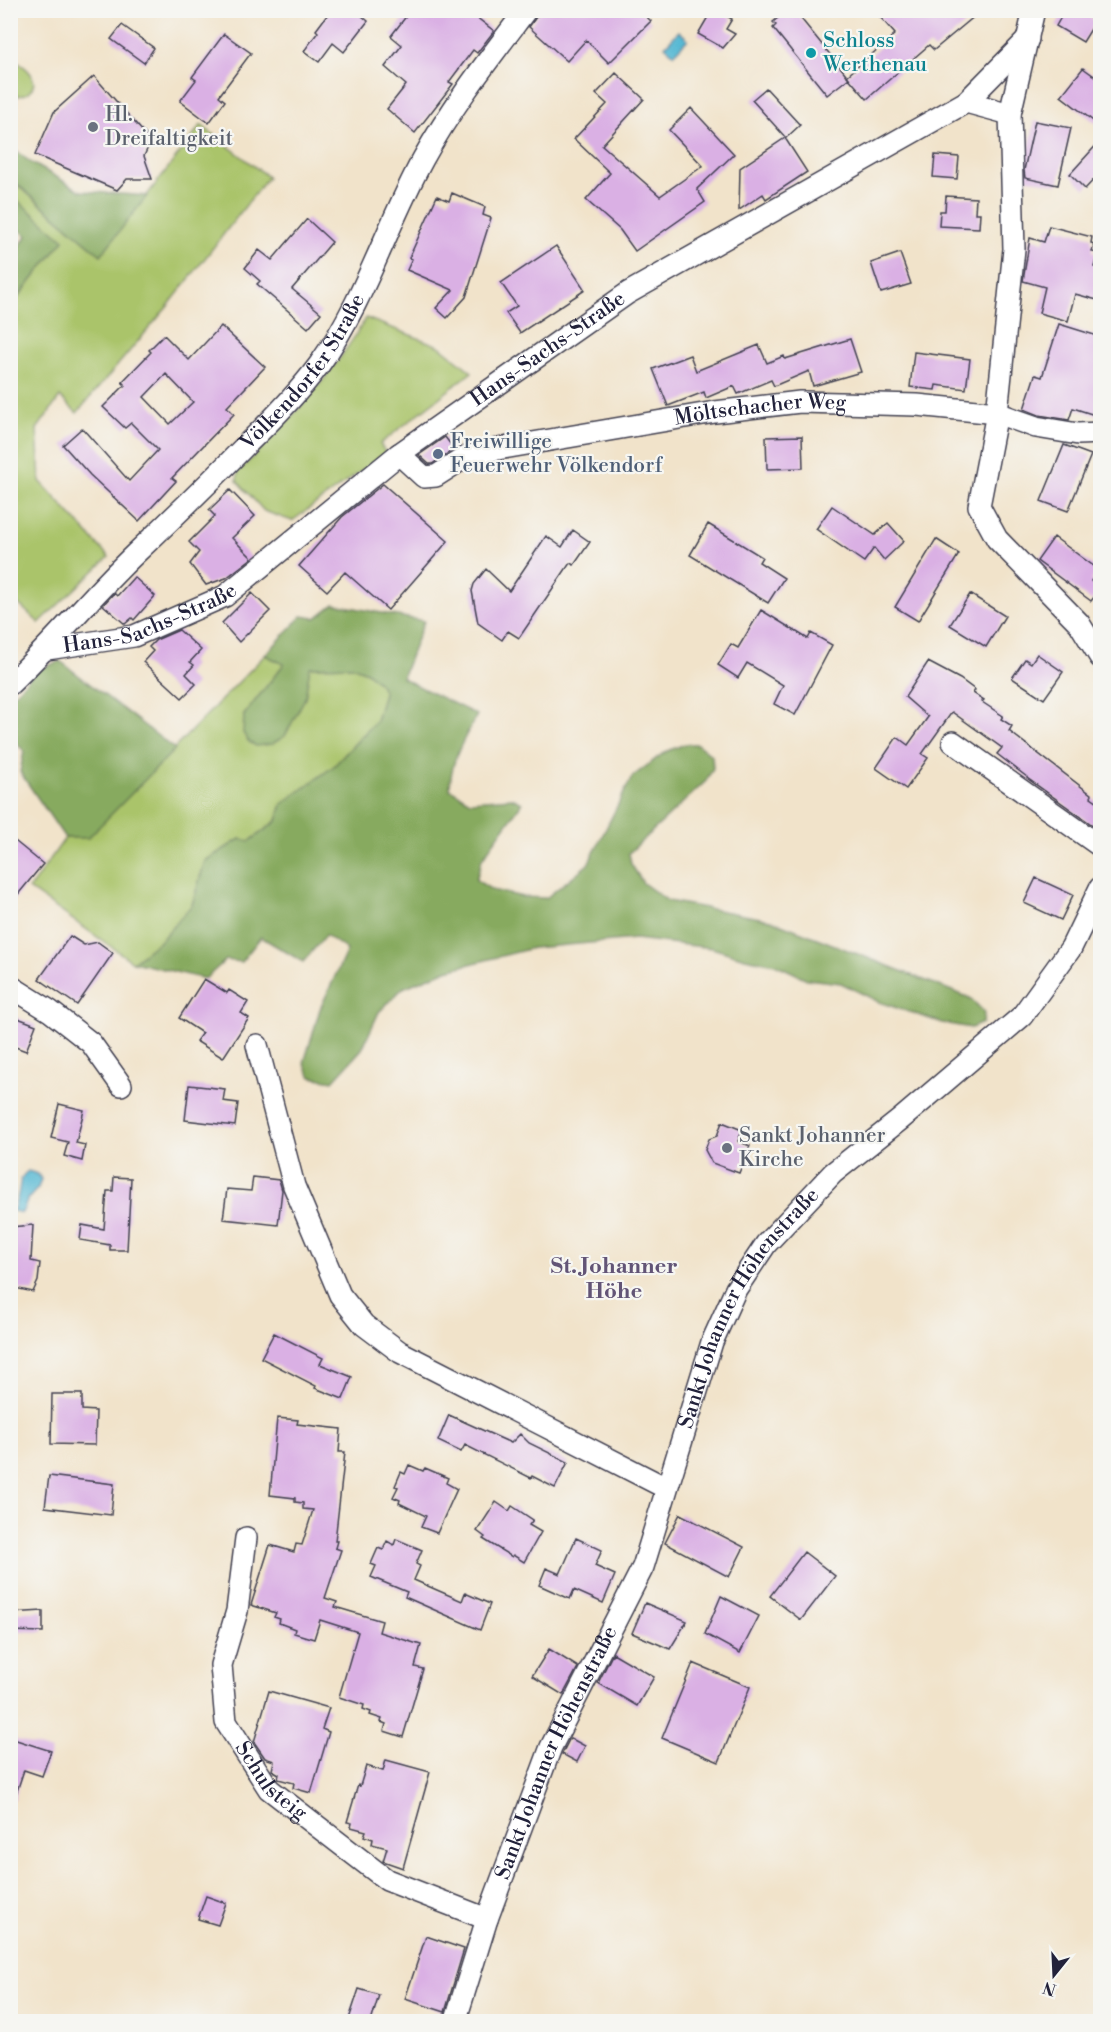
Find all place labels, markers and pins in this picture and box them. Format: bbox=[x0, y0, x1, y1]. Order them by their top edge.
place label: Schloss Werthenau bbox=[822, 28, 927, 78]
marker: Schloss Werthenau bbox=[804, 46, 818, 60]
place label: Hl. Dreifaltigkeit bbox=[105, 102, 234, 152]
marker: Hl. Dreifaltigkeit bbox=[86, 120, 100, 134]
place label: Freiwillige Feuerwehr Völkendorf bbox=[450, 429, 664, 479]
marker: Freiwillige Feuerwehr Völkendorf bbox=[431, 447, 445, 461]
place label: Sankt Johanner Kirche bbox=[739, 1123, 886, 1173]
marker: Sankt Johanner Kirche bbox=[720, 1141, 734, 1155]

